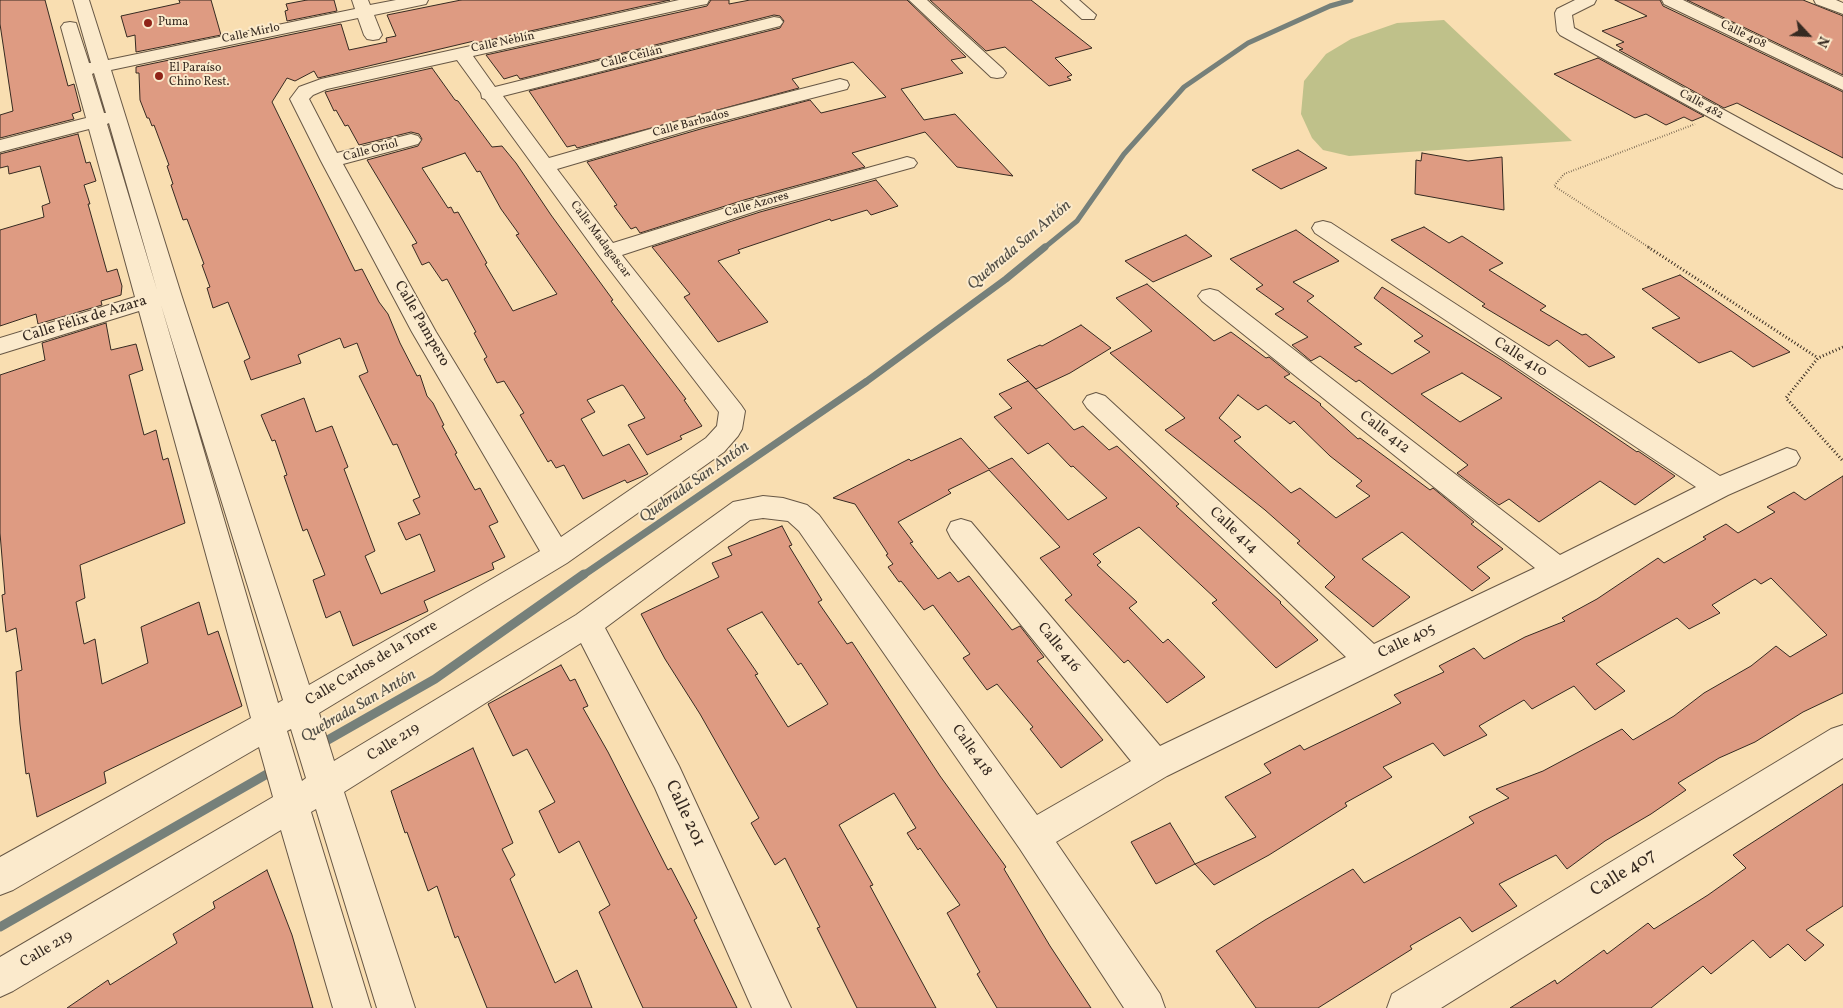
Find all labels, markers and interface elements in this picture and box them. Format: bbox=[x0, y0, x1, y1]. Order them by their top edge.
north arrow bbox=[1783, 10, 1833, 60]
place label: Puma bbox=[158, 16, 188, 30]
marker: Puma bbox=[142, 17, 154, 29]
street label: Calle 408 bbox=[1718, 18, 1768, 52]
street label: Calle Mirlo bbox=[221, 21, 281, 47]
street label: Calle Neblín bbox=[470, 29, 536, 57]
text: N bbox=[1811, 33, 1833, 50]
street label: Calle Ceilán bbox=[600, 43, 664, 73]
place label: El Paraíso Chino Rest. bbox=[169, 62, 229, 90]
marker: El Paraíso Chino Rest. bbox=[153, 70, 165, 82]
street label: Calle 482 bbox=[1676, 87, 1726, 123]
street label: Calle Barbados bbox=[651, 107, 731, 141]
street label: Calle Oriol bbox=[342, 137, 400, 165]
street label: Calle Azores bbox=[723, 189, 791, 221]
water label: Quebrada San Antón bbox=[964, 197, 1076, 295]
street label: Calle Madagascar bbox=[566, 199, 634, 281]
street label: Calle Pampero bbox=[389, 278, 453, 370]
street label: Calle Félix de Azara bbox=[21, 293, 149, 347]
street label: Calle 410 bbox=[1490, 334, 1550, 382]
street label: Calle 412 bbox=[1355, 408, 1413, 458]
water label: Quebrada San Antón bbox=[636, 438, 754, 528]
street label: Calle 414 bbox=[1205, 504, 1261, 558]
street label: Calle Carlos de la Torre bbox=[303, 617, 441, 711]
street label: Calle 416 bbox=[1033, 620, 1083, 676]
street label: Calle 405 bbox=[1376, 621, 1438, 663]
water label: Quebrada San Antón bbox=[298, 666, 420, 748]
street label: Calle 219 bbox=[365, 720, 423, 766]
street label: Calle 418 bbox=[947, 722, 995, 780]
street label: Calle 201 bbox=[659, 777, 709, 851]
street label: Calle 407 bbox=[1587, 845, 1661, 903]
street label: Calle 219 bbox=[18, 927, 76, 973]

